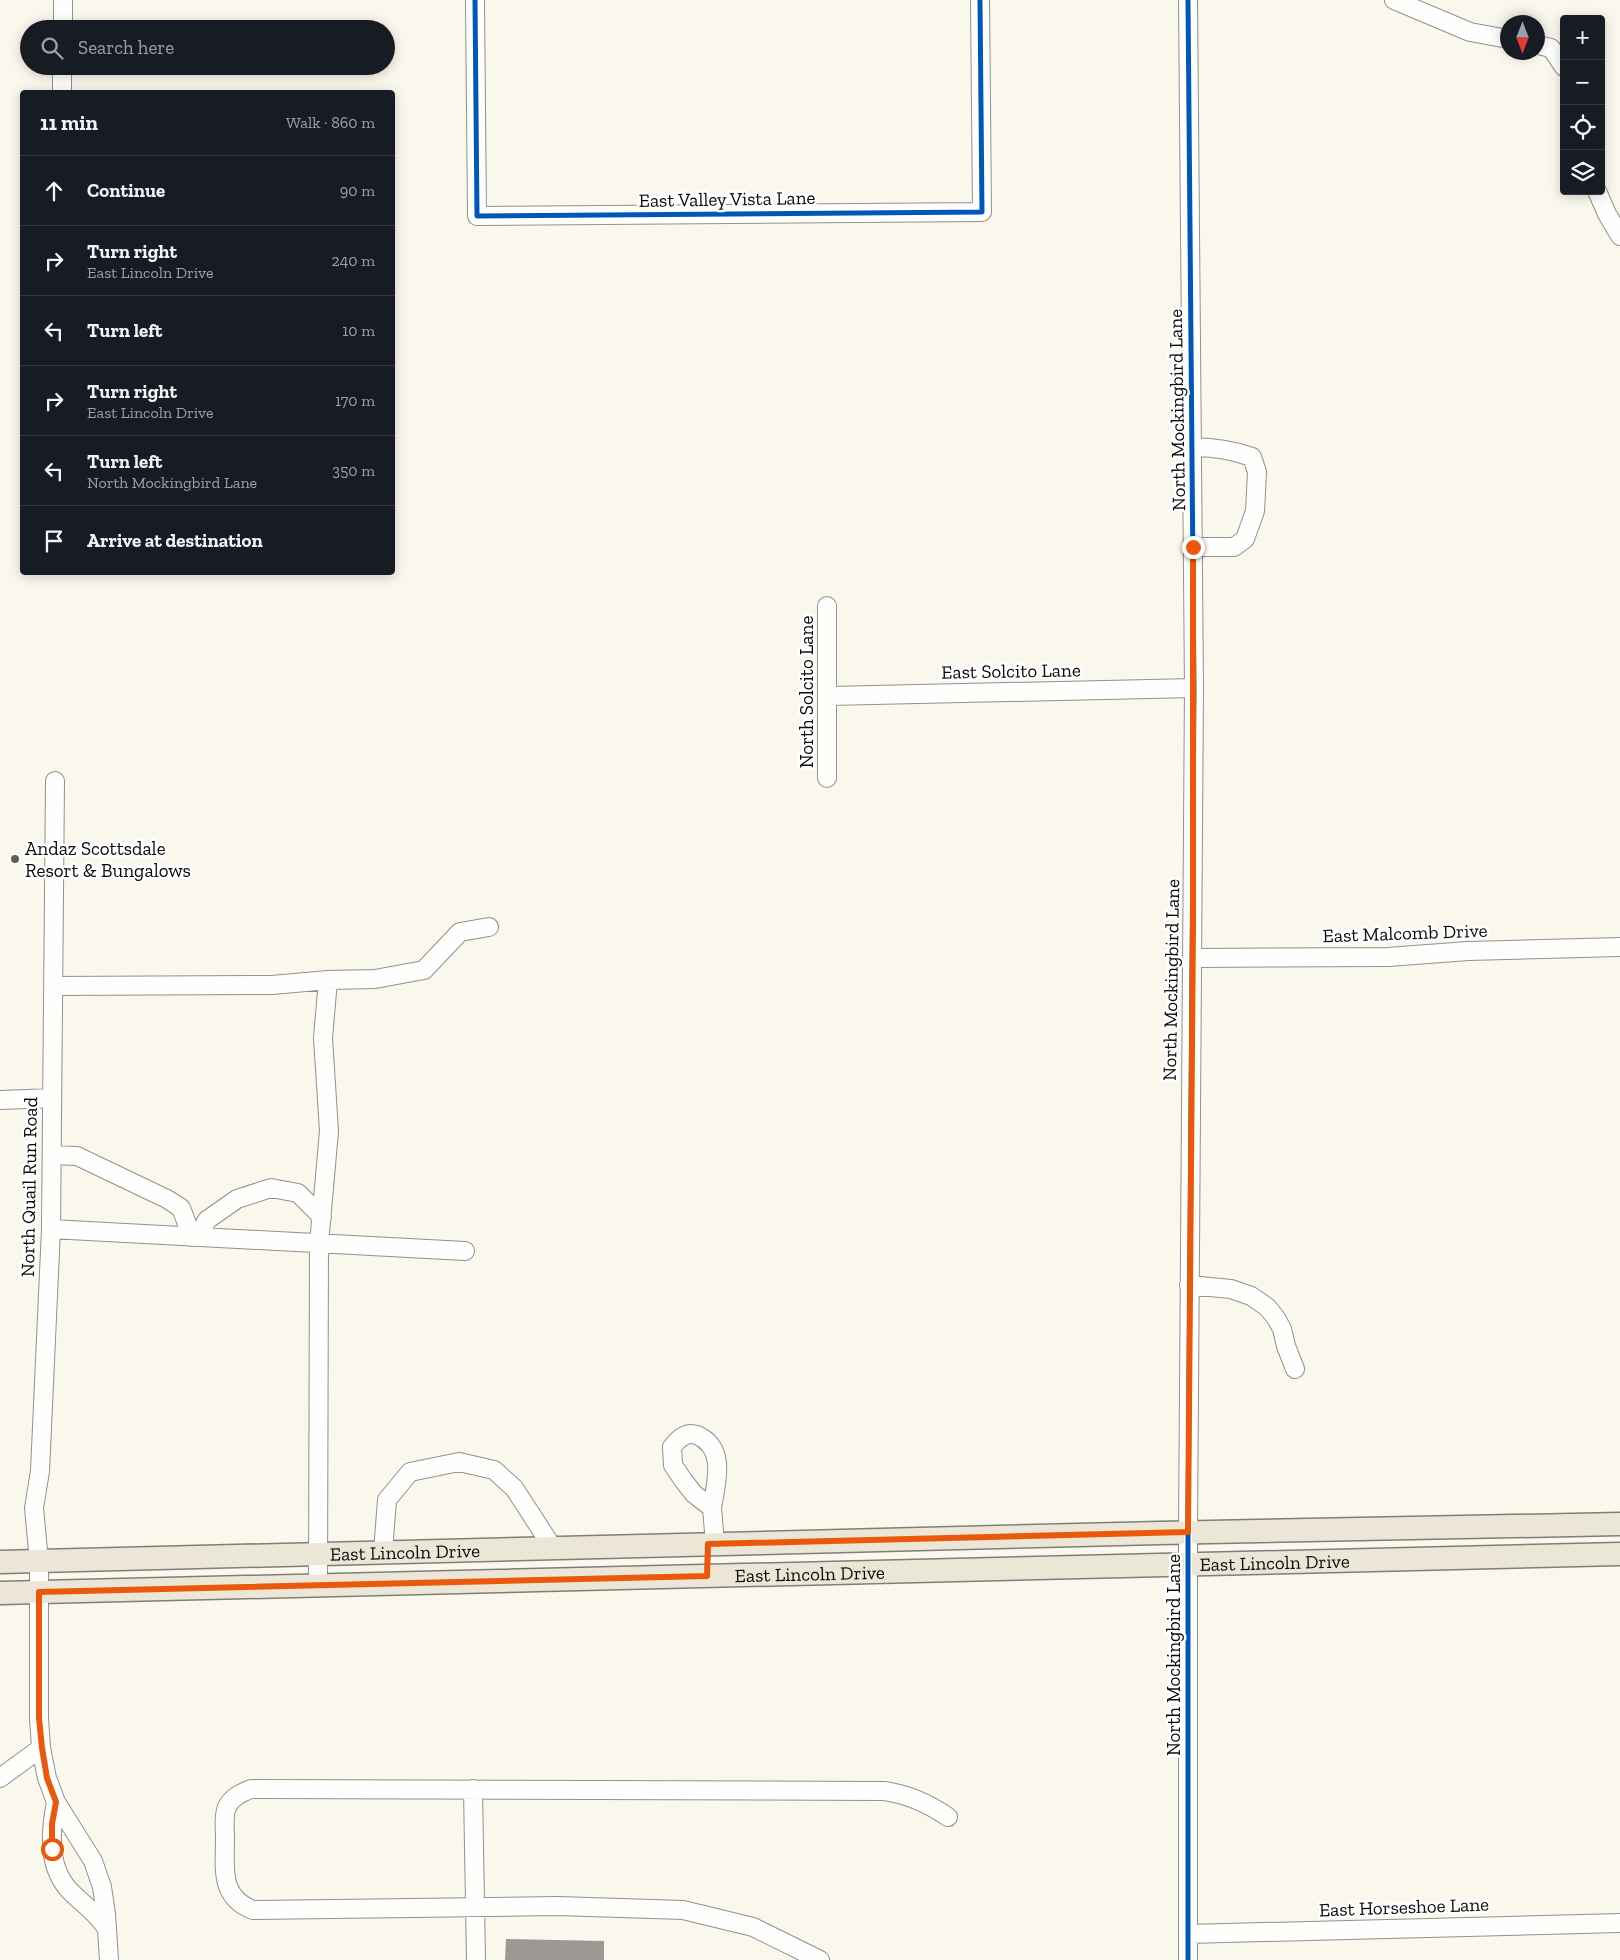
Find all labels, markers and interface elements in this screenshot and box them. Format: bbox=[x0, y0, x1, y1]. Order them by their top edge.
north arrow bbox=[1500, 15, 1545, 60]
map controls bbox=[1560, 15, 1605, 195]
button: + bbox=[1560, 15, 1605, 60]
search box bbox=[20, 20, 395, 75]
icon: search bbox=[38, 34, 66, 62]
text: Search here bbox=[78, 36, 174, 59]
button: − bbox=[1560, 60, 1605, 105]
button: locate bbox=[1560, 105, 1605, 150]
text: 11 min bbox=[40, 110, 98, 135]
text: Walk · 860 m bbox=[286, 113, 375, 132]
button: layers bbox=[1560, 150, 1605, 195]
icon: ahead bbox=[40, 177, 68, 205]
text: Continue bbox=[87, 179, 165, 202]
text: 90 m bbox=[340, 181, 375, 200]
street label: East Valley Vista Lane bbox=[638, 186, 816, 212]
text: Turn right bbox=[87, 240, 177, 263]
icon: right bbox=[40, 247, 68, 275]
text: 240 m bbox=[331, 251, 375, 270]
text: East Lincoln Drive bbox=[87, 263, 213, 282]
street label: North Mockingbird Lane bbox=[1164, 309, 1190, 511]
icon: left bbox=[40, 317, 68, 345]
text: Turn left bbox=[87, 319, 162, 342]
text: 10 m bbox=[342, 321, 375, 340]
text: Turn right bbox=[87, 380, 177, 403]
icon: right bbox=[40, 387, 68, 415]
text: 170 m bbox=[335, 391, 375, 410]
text: East Lincoln Drive bbox=[87, 403, 213, 422]
text: Turn left bbox=[87, 450, 162, 473]
icon: left bbox=[40, 457, 68, 485]
text: 350 m bbox=[332, 461, 375, 480]
text: North Mockingbird Lane bbox=[87, 473, 257, 492]
icon: arrive bbox=[40, 527, 68, 555]
text: Arrive at destination bbox=[87, 529, 263, 552]
route end bbox=[1182, 536, 1205, 559]
street label: North Solcito Lane bbox=[795, 616, 818, 768]
street label: East Solcito Lane bbox=[941, 658, 1081, 684]
place label: Andaz Scottsdale Resort & Bungalows bbox=[25, 837, 191, 882]
marker: Andaz Scottsdale Resort & Bungalows bbox=[9, 853, 21, 865]
street label: North Mockingbird Lane bbox=[1158, 879, 1184, 1081]
street label: East Malcomb Drive bbox=[1322, 919, 1488, 947]
street label: North Quail Run Road bbox=[16, 1096, 42, 1277]
street label: East Lincoln Drive bbox=[329, 1539, 480, 1565]
street label: East Lincoln Drive bbox=[1199, 1549, 1350, 1576]
street label: North Mockingbird Lane bbox=[1162, 1554, 1185, 1756]
street label: East Lincoln Drive bbox=[734, 1560, 885, 1587]
route start bbox=[41, 1838, 64, 1861]
street label: East Horseshoe Lane bbox=[1319, 1893, 1490, 1921]

